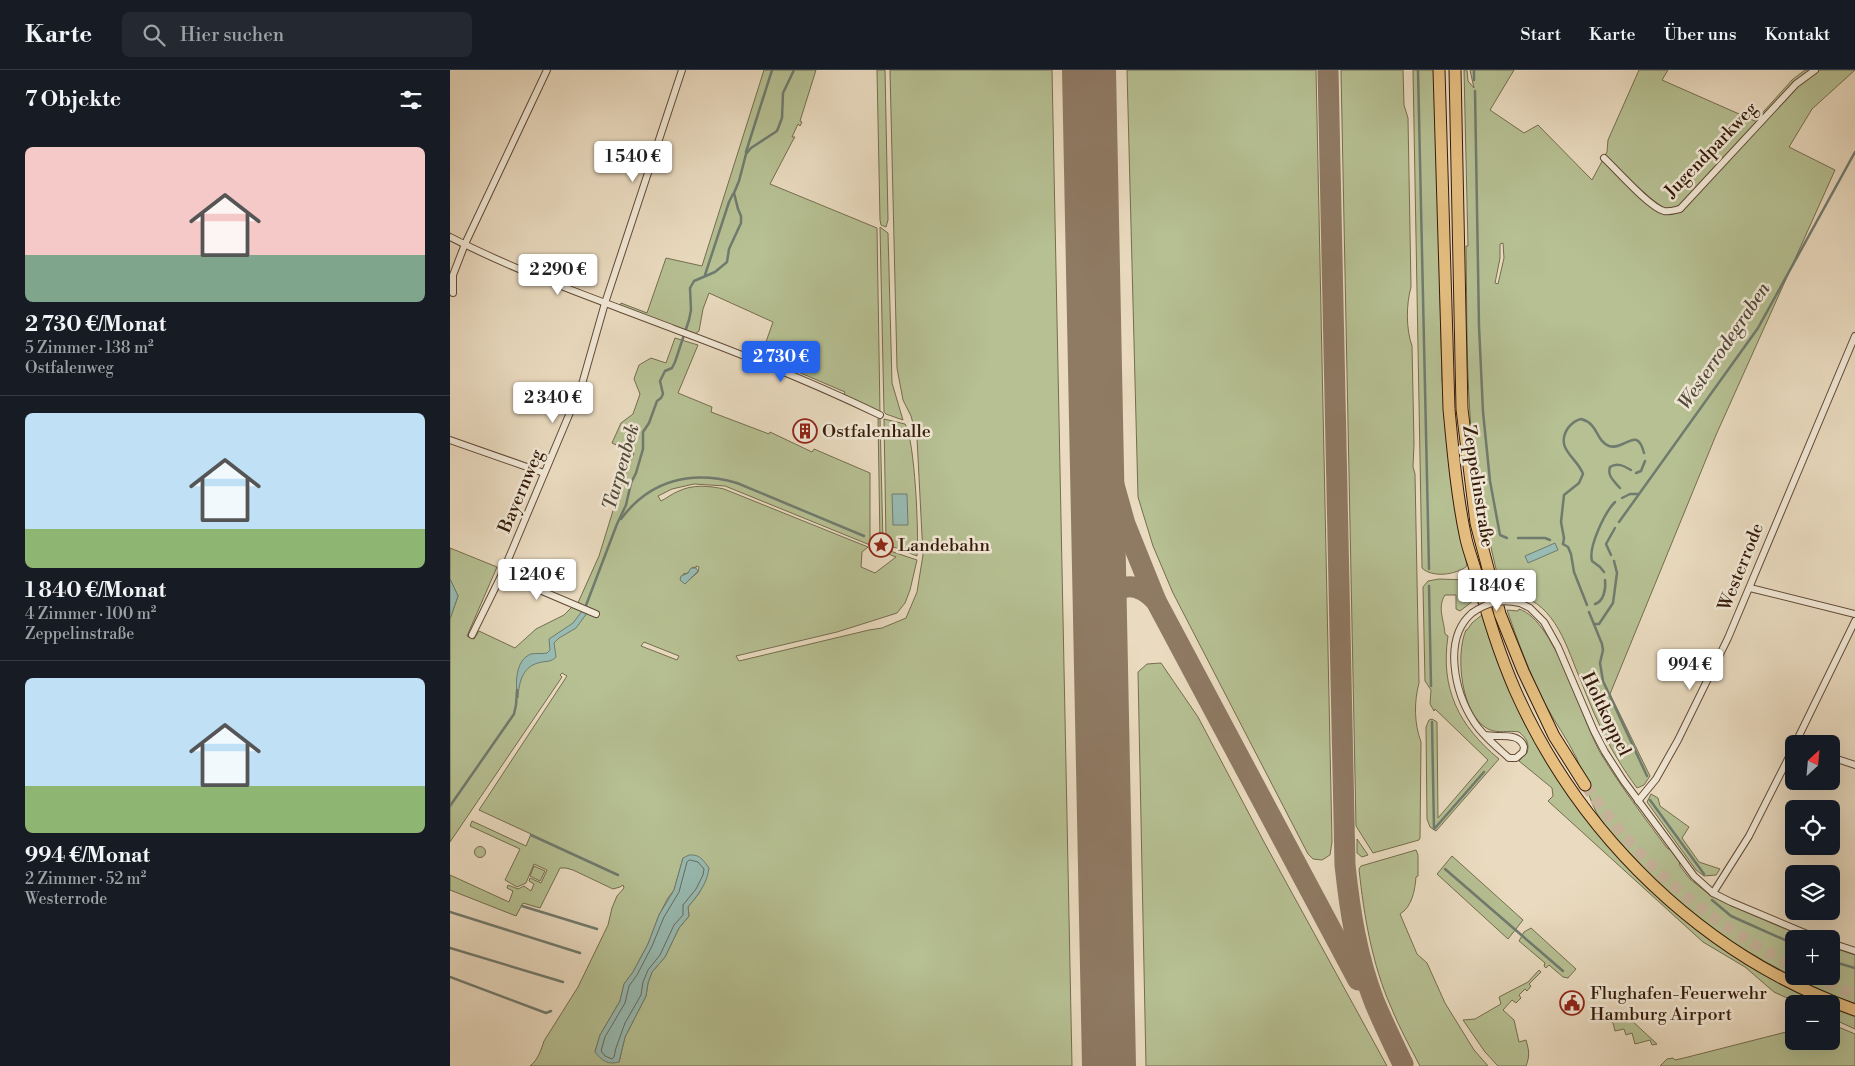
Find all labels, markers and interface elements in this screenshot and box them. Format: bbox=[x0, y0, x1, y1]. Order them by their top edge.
search box bbox=[122, 12, 472, 57]
text: Karte bbox=[25, 20, 92, 50]
icon: search bbox=[140, 21, 168, 49]
text: Hier suchen bbox=[180, 23, 284, 47]
text: Start bbox=[1520, 23, 1561, 46]
text: Karte bbox=[1589, 23, 1636, 46]
text: Über uns bbox=[1664, 23, 1737, 46]
text: Kontakt bbox=[1765, 23, 1830, 46]
icon: filters bbox=[397, 86, 425, 114]
text: 7 Objekte bbox=[25, 87, 121, 113]
street label: Jugendparkweg bbox=[1659, 97, 1763, 203]
pin: 1 540 € bbox=[587, 140, 679, 183]
text: 1 540 € bbox=[605, 147, 661, 167]
icon: home bbox=[180, 180, 270, 270]
pin: 2 290 € bbox=[512, 254, 604, 296]
text: 2 290 € bbox=[529, 260, 587, 280]
water label: Westerrodegraben bbox=[1673, 278, 1776, 414]
text: 2 730 €/Monat bbox=[25, 312, 166, 338]
text: 5 Zimmer · 138 m² bbox=[25, 338, 154, 358]
pin: 2 730 € bbox=[735, 340, 827, 383]
text: 2 730 € bbox=[753, 347, 809, 367]
text: Ostfalenweg bbox=[25, 358, 114, 378]
pin: 2 340 € bbox=[507, 382, 599, 424]
text: 2 340 € bbox=[524, 388, 582, 408]
building icon: Ostfalenhalle bbox=[792, 418, 818, 444]
place label: Ostfalenhalle bbox=[822, 420, 931, 443]
water label: Tarpenbek bbox=[597, 421, 645, 513]
street label: Zeppelinstraße bbox=[1457, 423, 1499, 549]
icon: home bbox=[180, 445, 270, 535]
street label: Bayernweg bbox=[493, 445, 549, 537]
street label: Westerrode bbox=[1713, 520, 1769, 615]
place icon: Landebahn bbox=[868, 532, 894, 558]
place label: Landebahn bbox=[898, 534, 990, 557]
pin: 1 240 € bbox=[491, 558, 583, 601]
text: 1 240 € bbox=[509, 565, 565, 585]
pin: 1 840 € bbox=[1451, 570, 1543, 612]
text: 1 840 € bbox=[1469, 576, 1525, 596]
text: 1 840 €/Monat bbox=[25, 578, 166, 604]
text: 4 Zimmer · 100 m² bbox=[25, 604, 156, 624]
text: Zeppelinstraße bbox=[25, 624, 134, 644]
pin: 994 € bbox=[1655, 648, 1725, 691]
text: 994 € bbox=[1668, 655, 1712, 675]
street label: Holtkoppel bbox=[1576, 668, 1637, 760]
icon: home bbox=[180, 710, 270, 800]
north arrow bbox=[1785, 735, 1840, 790]
map controls bbox=[1785, 735, 1840, 1050]
button: locate bbox=[1785, 800, 1840, 855]
text: 994 €/Monat bbox=[25, 843, 150, 869]
button: layers bbox=[1785, 865, 1840, 920]
text: 2 Zimmer · 52 m² bbox=[25, 869, 146, 889]
text: Westerrode bbox=[25, 889, 107, 909]
button: + bbox=[1785, 930, 1840, 985]
place label: Flughafen-Feuerwehr Hamburg Airport bbox=[1590, 982, 1767, 1026]
public building icon: Flughafen-Feuerwehr Hamburg Airport bbox=[1559, 990, 1585, 1016]
button: − bbox=[1785, 995, 1840, 1050]

